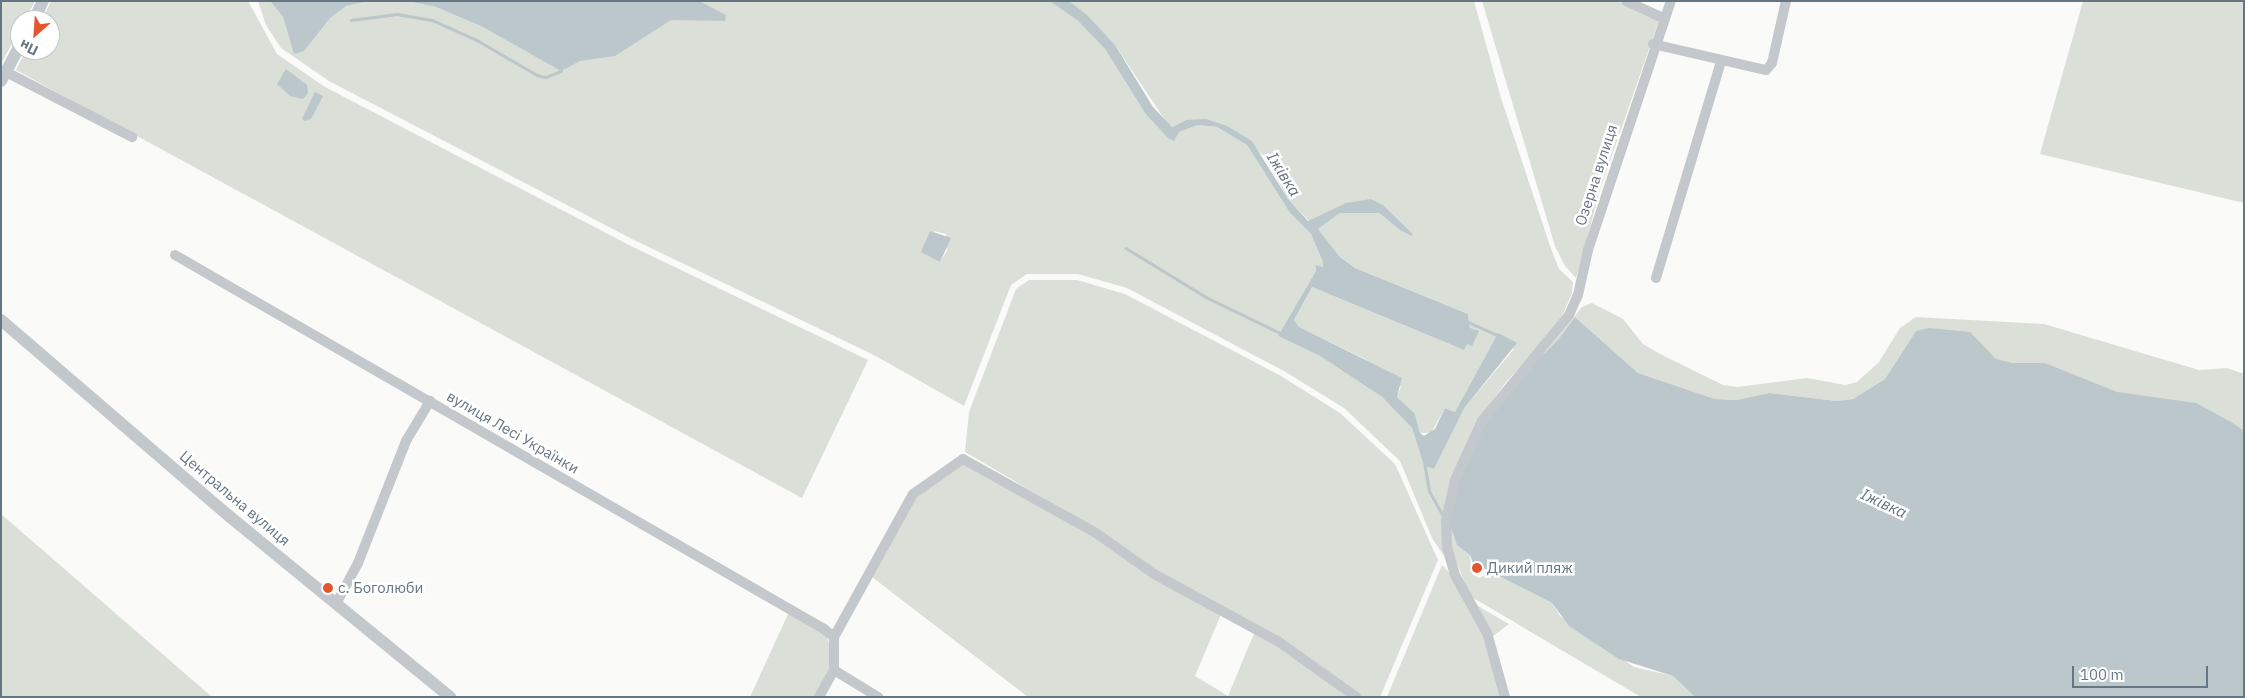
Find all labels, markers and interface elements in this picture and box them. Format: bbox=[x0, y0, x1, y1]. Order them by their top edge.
north arrow bbox=[10, 10, 60, 60]
text: Пн bbox=[17, 35, 41, 60]
street label: Озерна вулиця bbox=[1571, 122, 1621, 228]
water label: Іжівка bbox=[1263, 148, 1305, 200]
street label: вулиця Лесі Українки bbox=[444, 387, 582, 477]
street label: Центральна вулиця bbox=[176, 447, 294, 549]
water label: Іжівка bbox=[1858, 484, 1910, 522]
place label: Дикий пляж bbox=[1487, 559, 1573, 577]
marker: Дикий пляж bbox=[1471, 562, 1483, 574]
place label: с. Боголюби bbox=[338, 579, 423, 597]
marker: с. Боголюби bbox=[322, 582, 334, 594]
scale bar bbox=[2075, 656, 2211, 688]
text: 100 m bbox=[2080, 665, 2124, 684]

